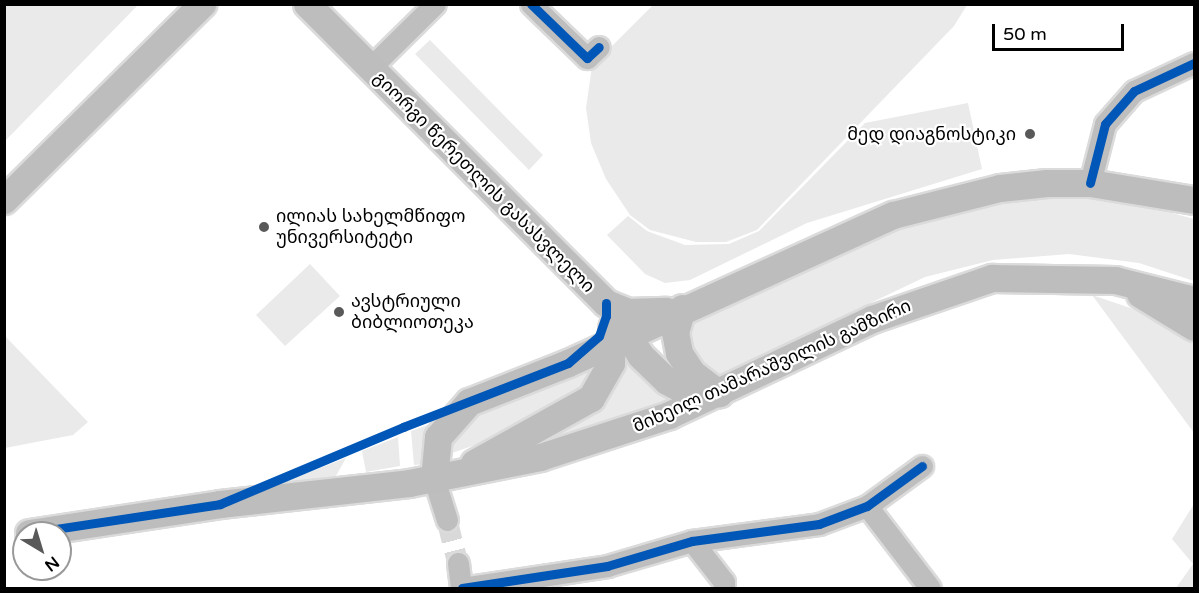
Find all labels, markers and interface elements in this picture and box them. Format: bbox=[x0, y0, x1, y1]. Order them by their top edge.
scale bar bbox=[995, 12, 1127, 50]
text: 50 m bbox=[1003, 23, 1047, 45]
street label: გიორგი წერეთლის გასასვლელი bbox=[369, 67, 599, 297]
place label: მედ დიაგნოსტიკი bbox=[847, 123, 1016, 145]
marker: მედ დიაგნოსტიკი bbox=[1021, 125, 1039, 143]
place label: ილიას სახელმწიფო უნივერსიტეტი bbox=[276, 206, 465, 248]
marker: ილიას სახელმწიფო უნივერსიტეტი bbox=[257, 220, 271, 234]
place label: ავსტრიული ბიბლიოთეკა bbox=[351, 291, 474, 334]
street label: მიხეილ თამარაშვილის გამზირი bbox=[630, 295, 914, 437]
marker: ავსტრიული ბიბლიოთეკა bbox=[332, 305, 346, 319]
north arrow bbox=[12, 521, 72, 581]
text: N bbox=[41, 552, 63, 575]

